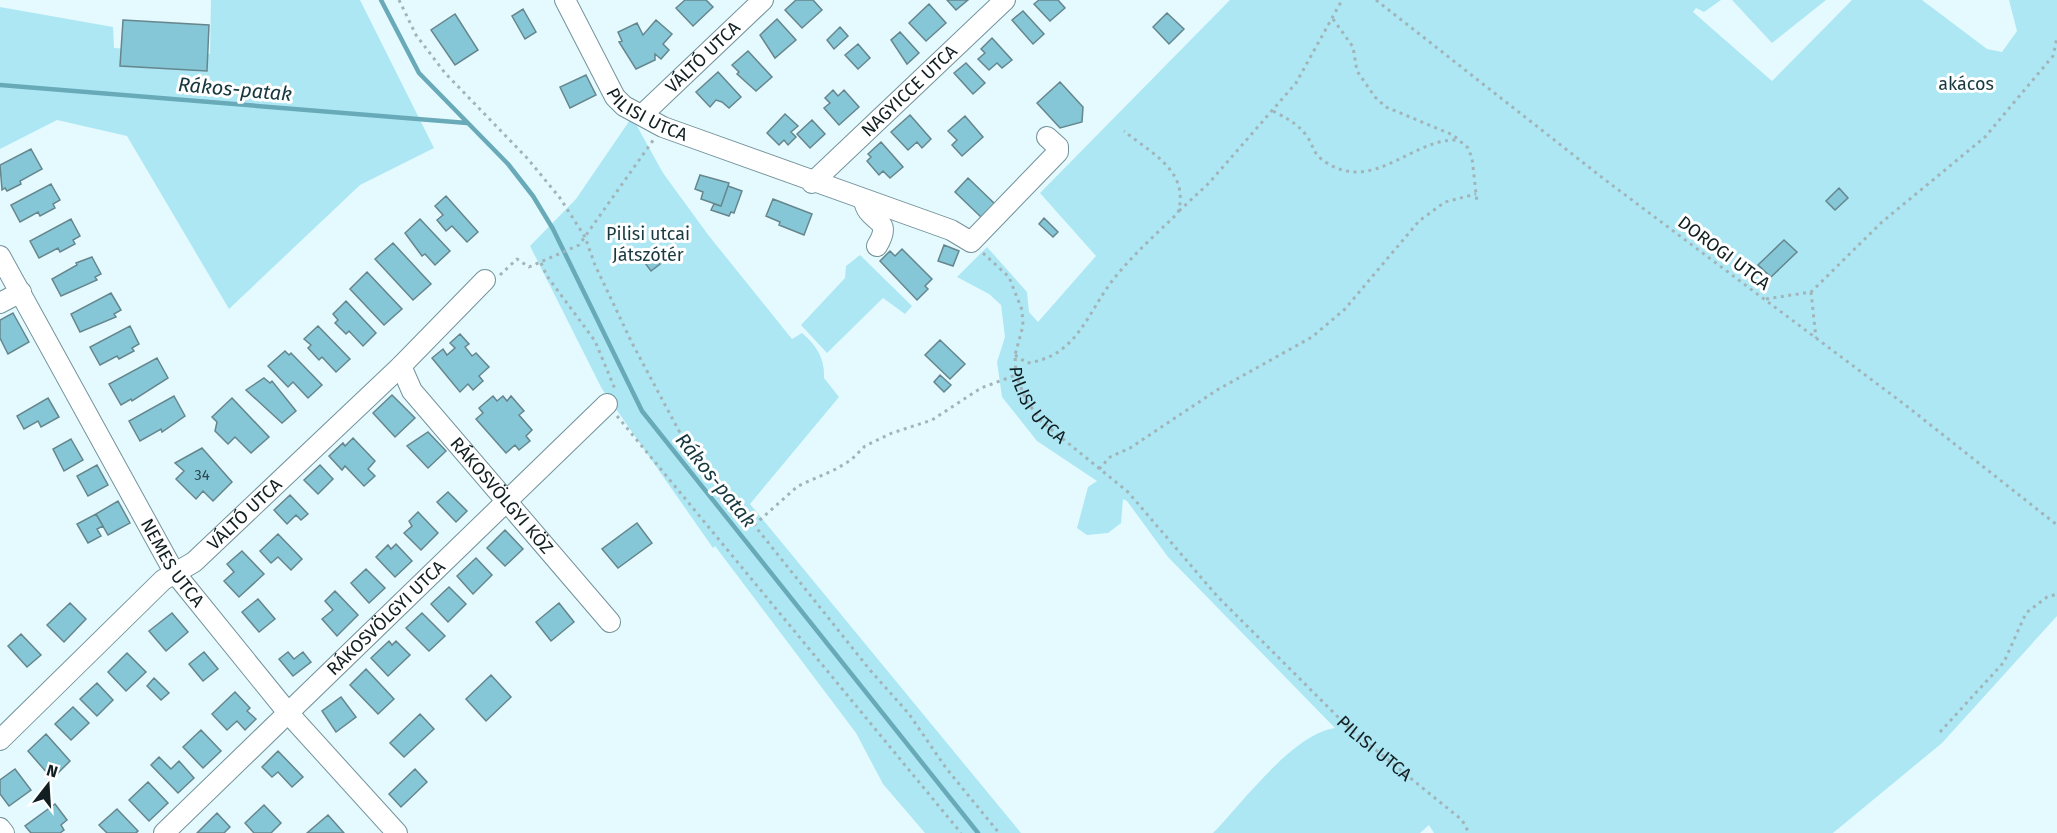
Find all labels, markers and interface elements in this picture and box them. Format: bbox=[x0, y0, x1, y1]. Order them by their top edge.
street label: VÁLTÓ UTCA bbox=[661, 16, 745, 98]
street label: NAGYICCE UTCA bbox=[857, 40, 962, 141]
water label: Rákos-patak bbox=[177, 72, 293, 106]
park label: akácos bbox=[1938, 73, 1994, 95]
street label: PILISI UTCA bbox=[601, 84, 691, 146]
street label: DOROGI UTCA bbox=[1674, 211, 1775, 295]
park label: Pilisi utcai Játszótér bbox=[606, 223, 690, 266]
street label: PILISI UTCA bbox=[1005, 366, 1072, 449]
water label: Rákos-patak bbox=[671, 428, 761, 532]
street label: RÁKOSVÖLGYI KÖZ bbox=[445, 433, 558, 558]
house number: 34 bbox=[194, 466, 210, 484]
street label: VÁLTÓ UTCA bbox=[203, 473, 287, 555]
street label: NEMES UTCA bbox=[136, 515, 209, 612]
street label: RÁKOSVÖLGYI UTCA bbox=[322, 555, 450, 680]
street label: PILISI UTCA bbox=[1332, 711, 1417, 786]
north arrow bbox=[18, 755, 78, 815]
text: N bbox=[44, 760, 60, 782]

